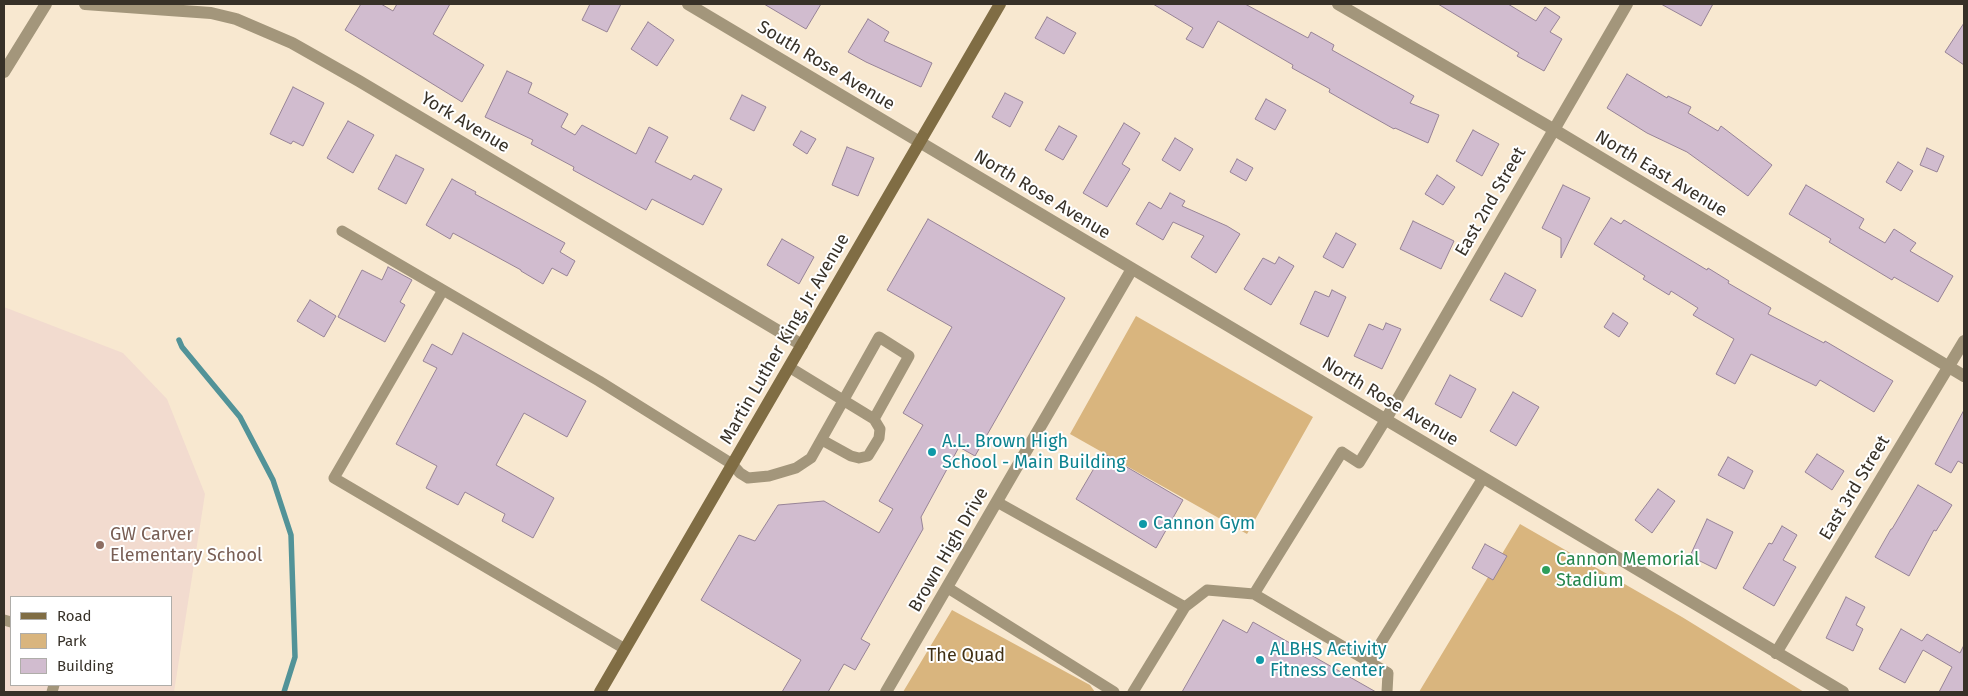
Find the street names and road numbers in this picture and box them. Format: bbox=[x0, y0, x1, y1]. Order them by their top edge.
street label: South Rose Avenue bbox=[753, 16, 899, 116]
street label: York Avenue bbox=[417, 88, 513, 158]
street label: North East Avenue bbox=[1591, 126, 1731, 222]
street label: East 2nd Street bbox=[1451, 144, 1531, 260]
street label: North Rose Avenue bbox=[970, 146, 1114, 244]
street label: Martin Luther King, Jr. Avenue bbox=[716, 230, 854, 448]
street label: North Rose Avenue bbox=[1318, 353, 1462, 451]
street label: East 3rd Street bbox=[1815, 432, 1895, 544]
street label: Brown High Drive bbox=[905, 484, 993, 616]

